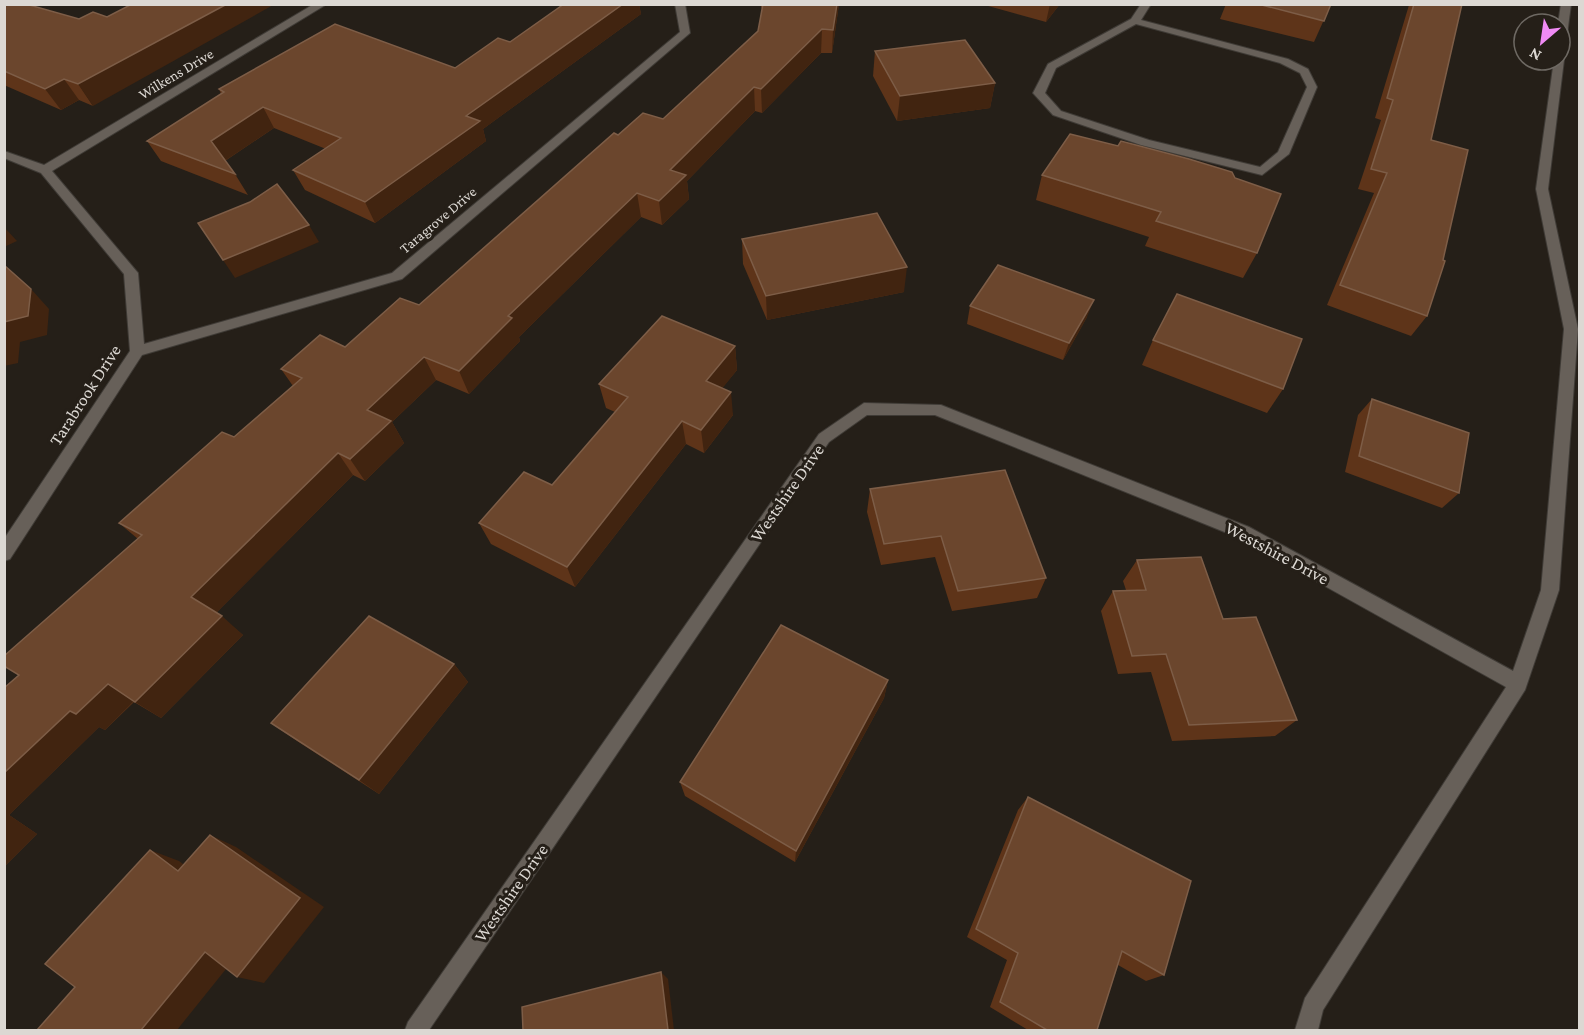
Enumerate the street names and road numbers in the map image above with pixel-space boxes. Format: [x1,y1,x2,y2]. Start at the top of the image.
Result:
street label: Wilkens Drive [136,45,217,103]
street label: Taragrove Drive [396,183,481,257]
street label: Tarabrook Drive [45,341,125,449]
street label: Westshire Drive [746,440,828,546]
street label: Westshire Drive [1222,517,1332,589]
street label: Westshire Drive [470,840,552,946]

